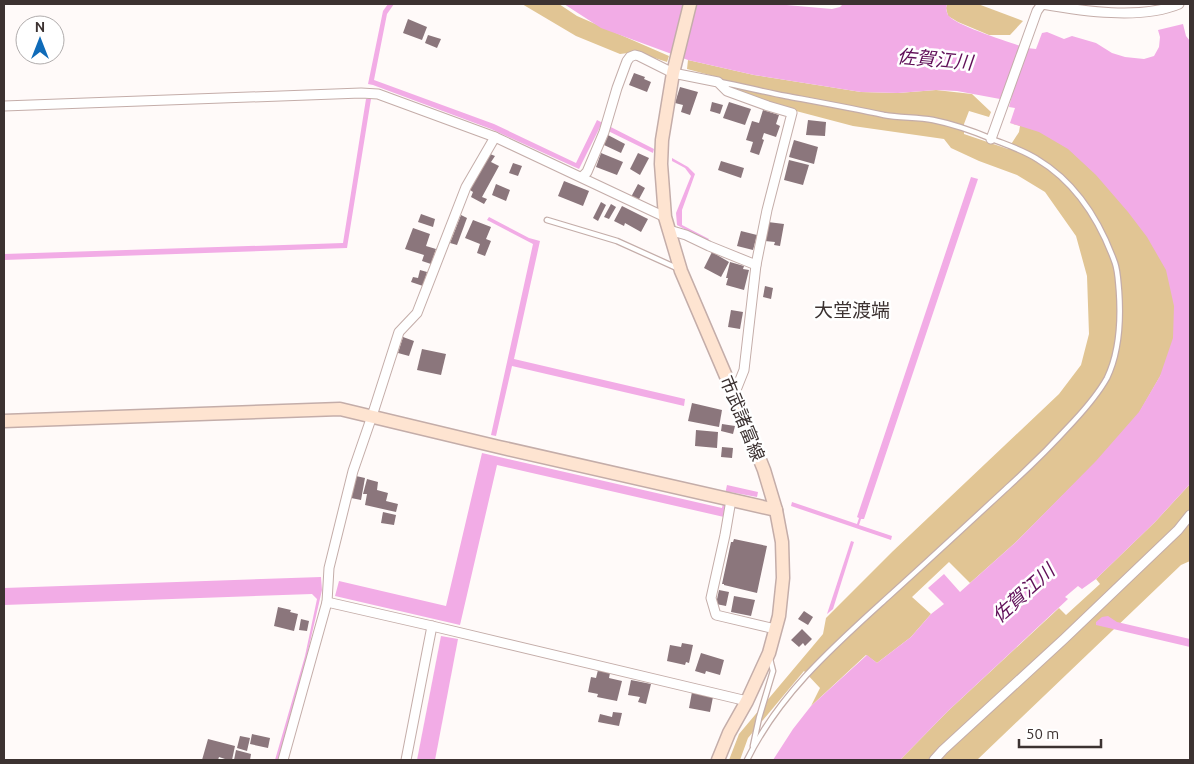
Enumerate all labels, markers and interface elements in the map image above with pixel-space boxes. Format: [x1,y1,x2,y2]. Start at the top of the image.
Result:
north arrow [15,15,65,65]
text: N [35,19,45,35]
water label: 佐賀江川 [896,45,976,73]
district label: 大堂渡端 [814,299,890,321]
street label: 市武諸富線 [717,373,769,463]
water label: 佐賀江川 [987,558,1060,627]
scale bar [1019,716,1102,748]
text: 50 m [1026,725,1059,742]

